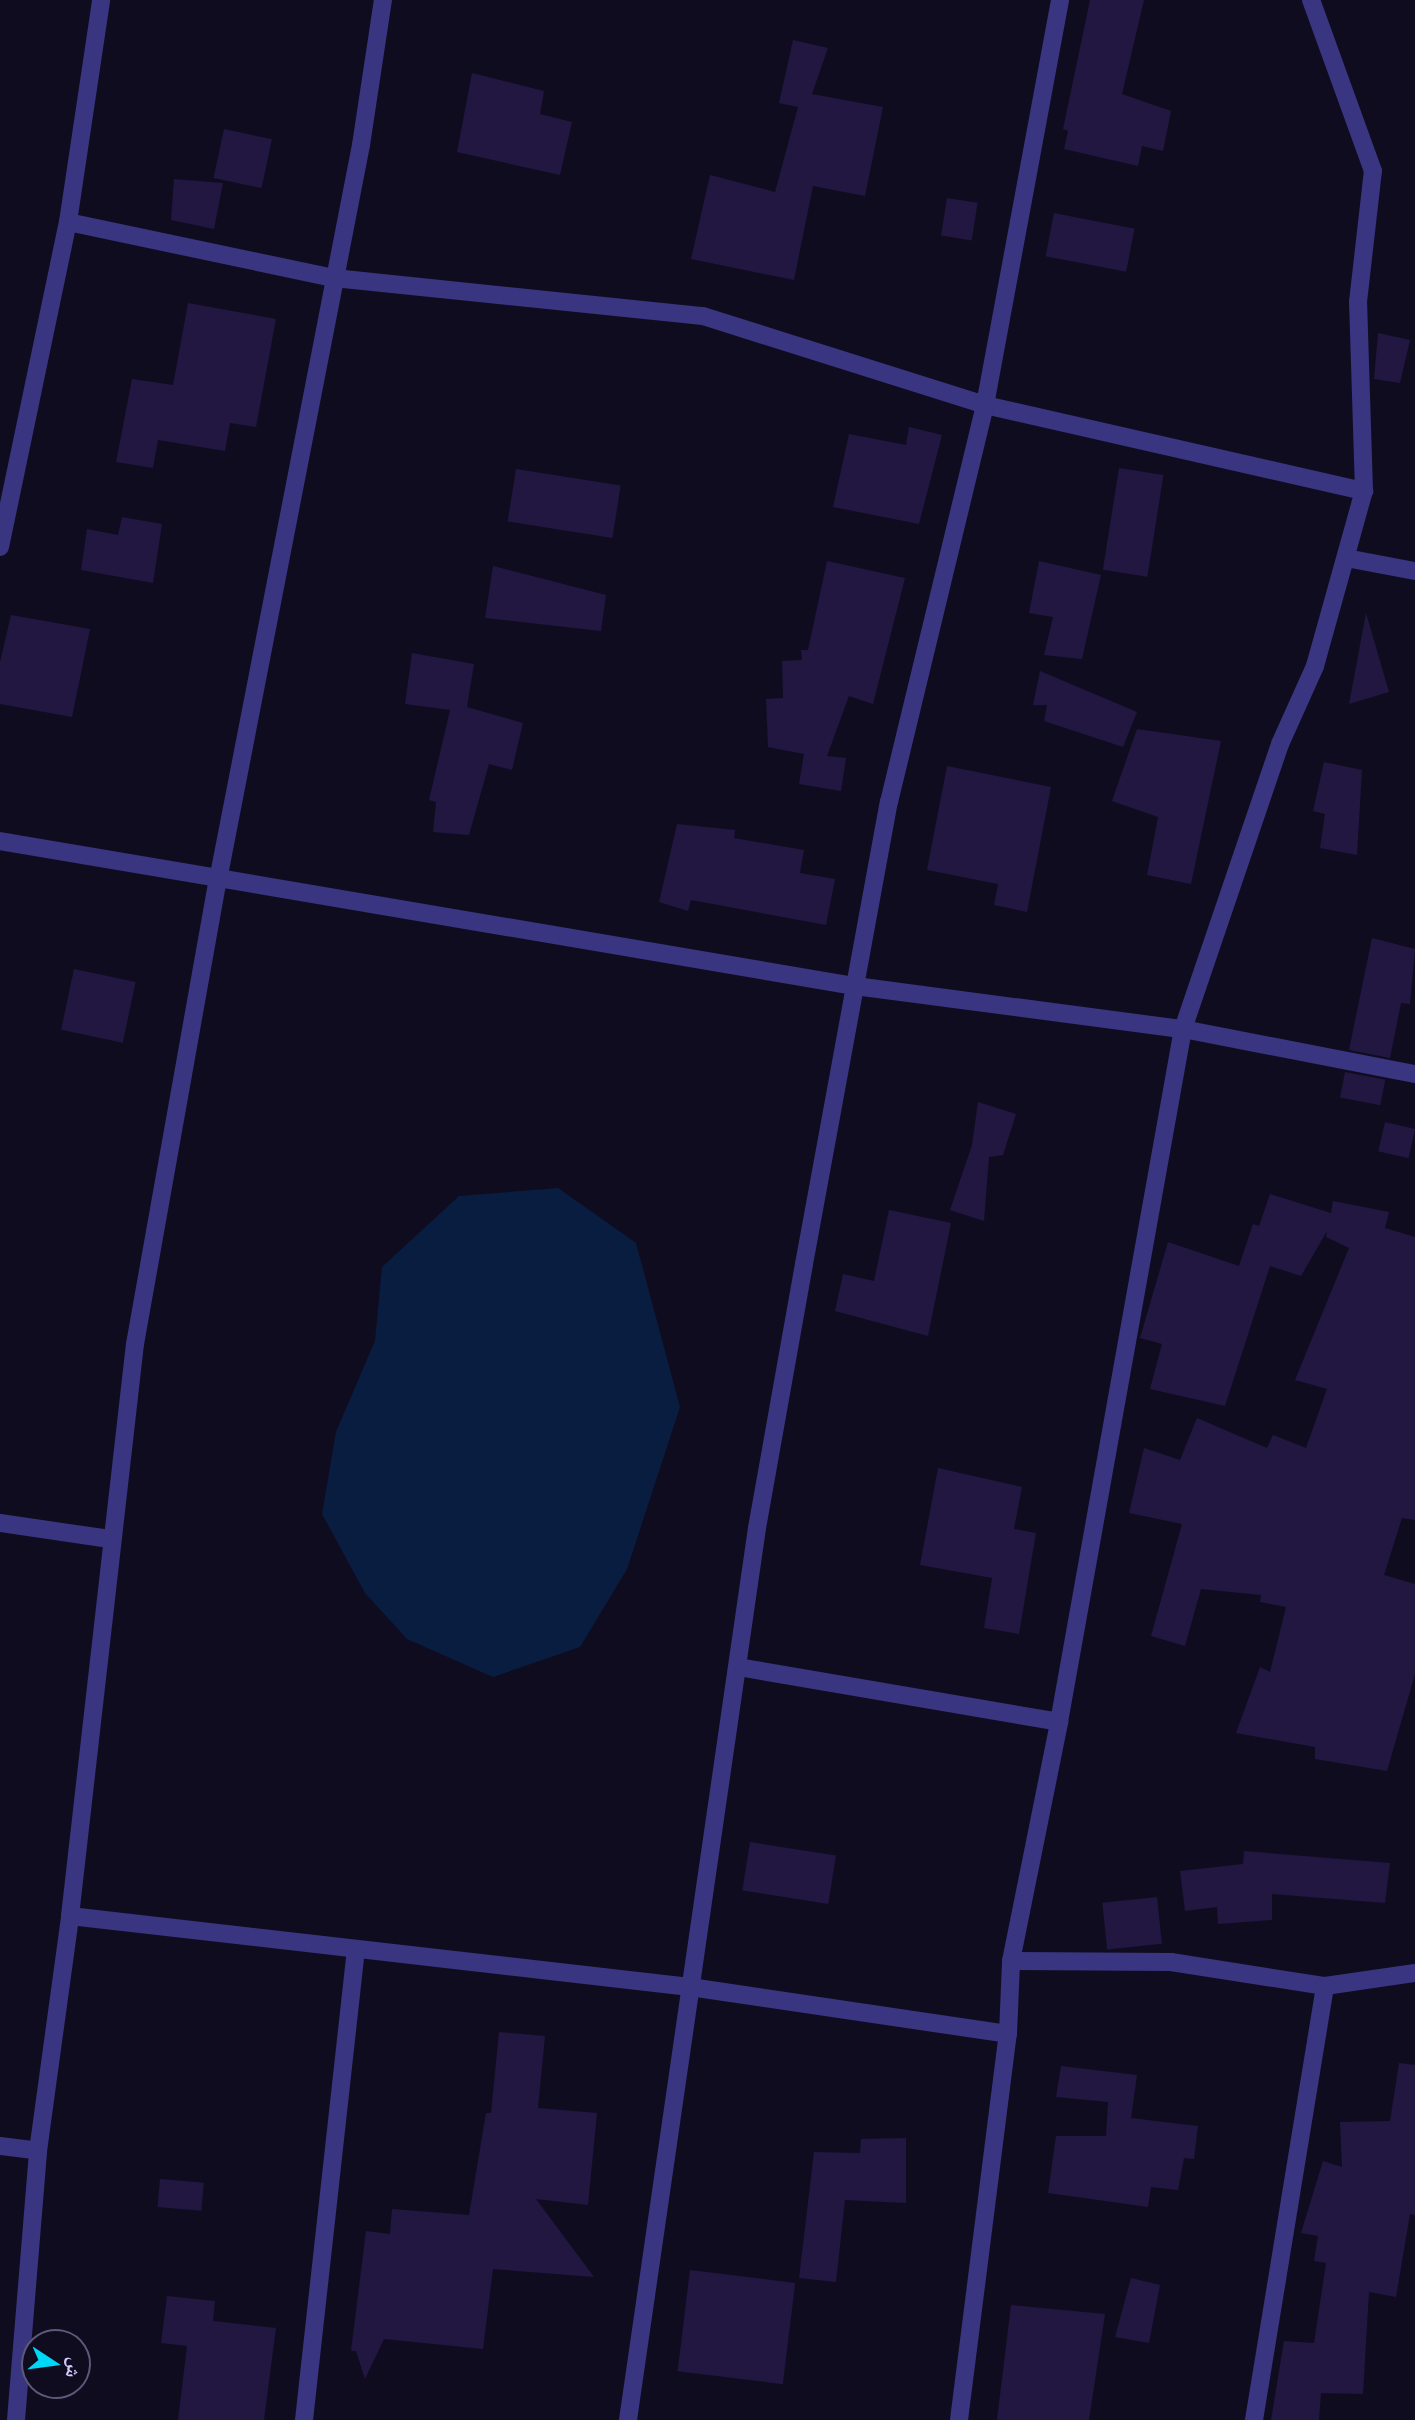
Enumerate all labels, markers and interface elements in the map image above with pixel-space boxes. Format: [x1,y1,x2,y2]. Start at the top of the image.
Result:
north arrow [21,2329,91,2399]
text: ش [62,2356,88,2381]

